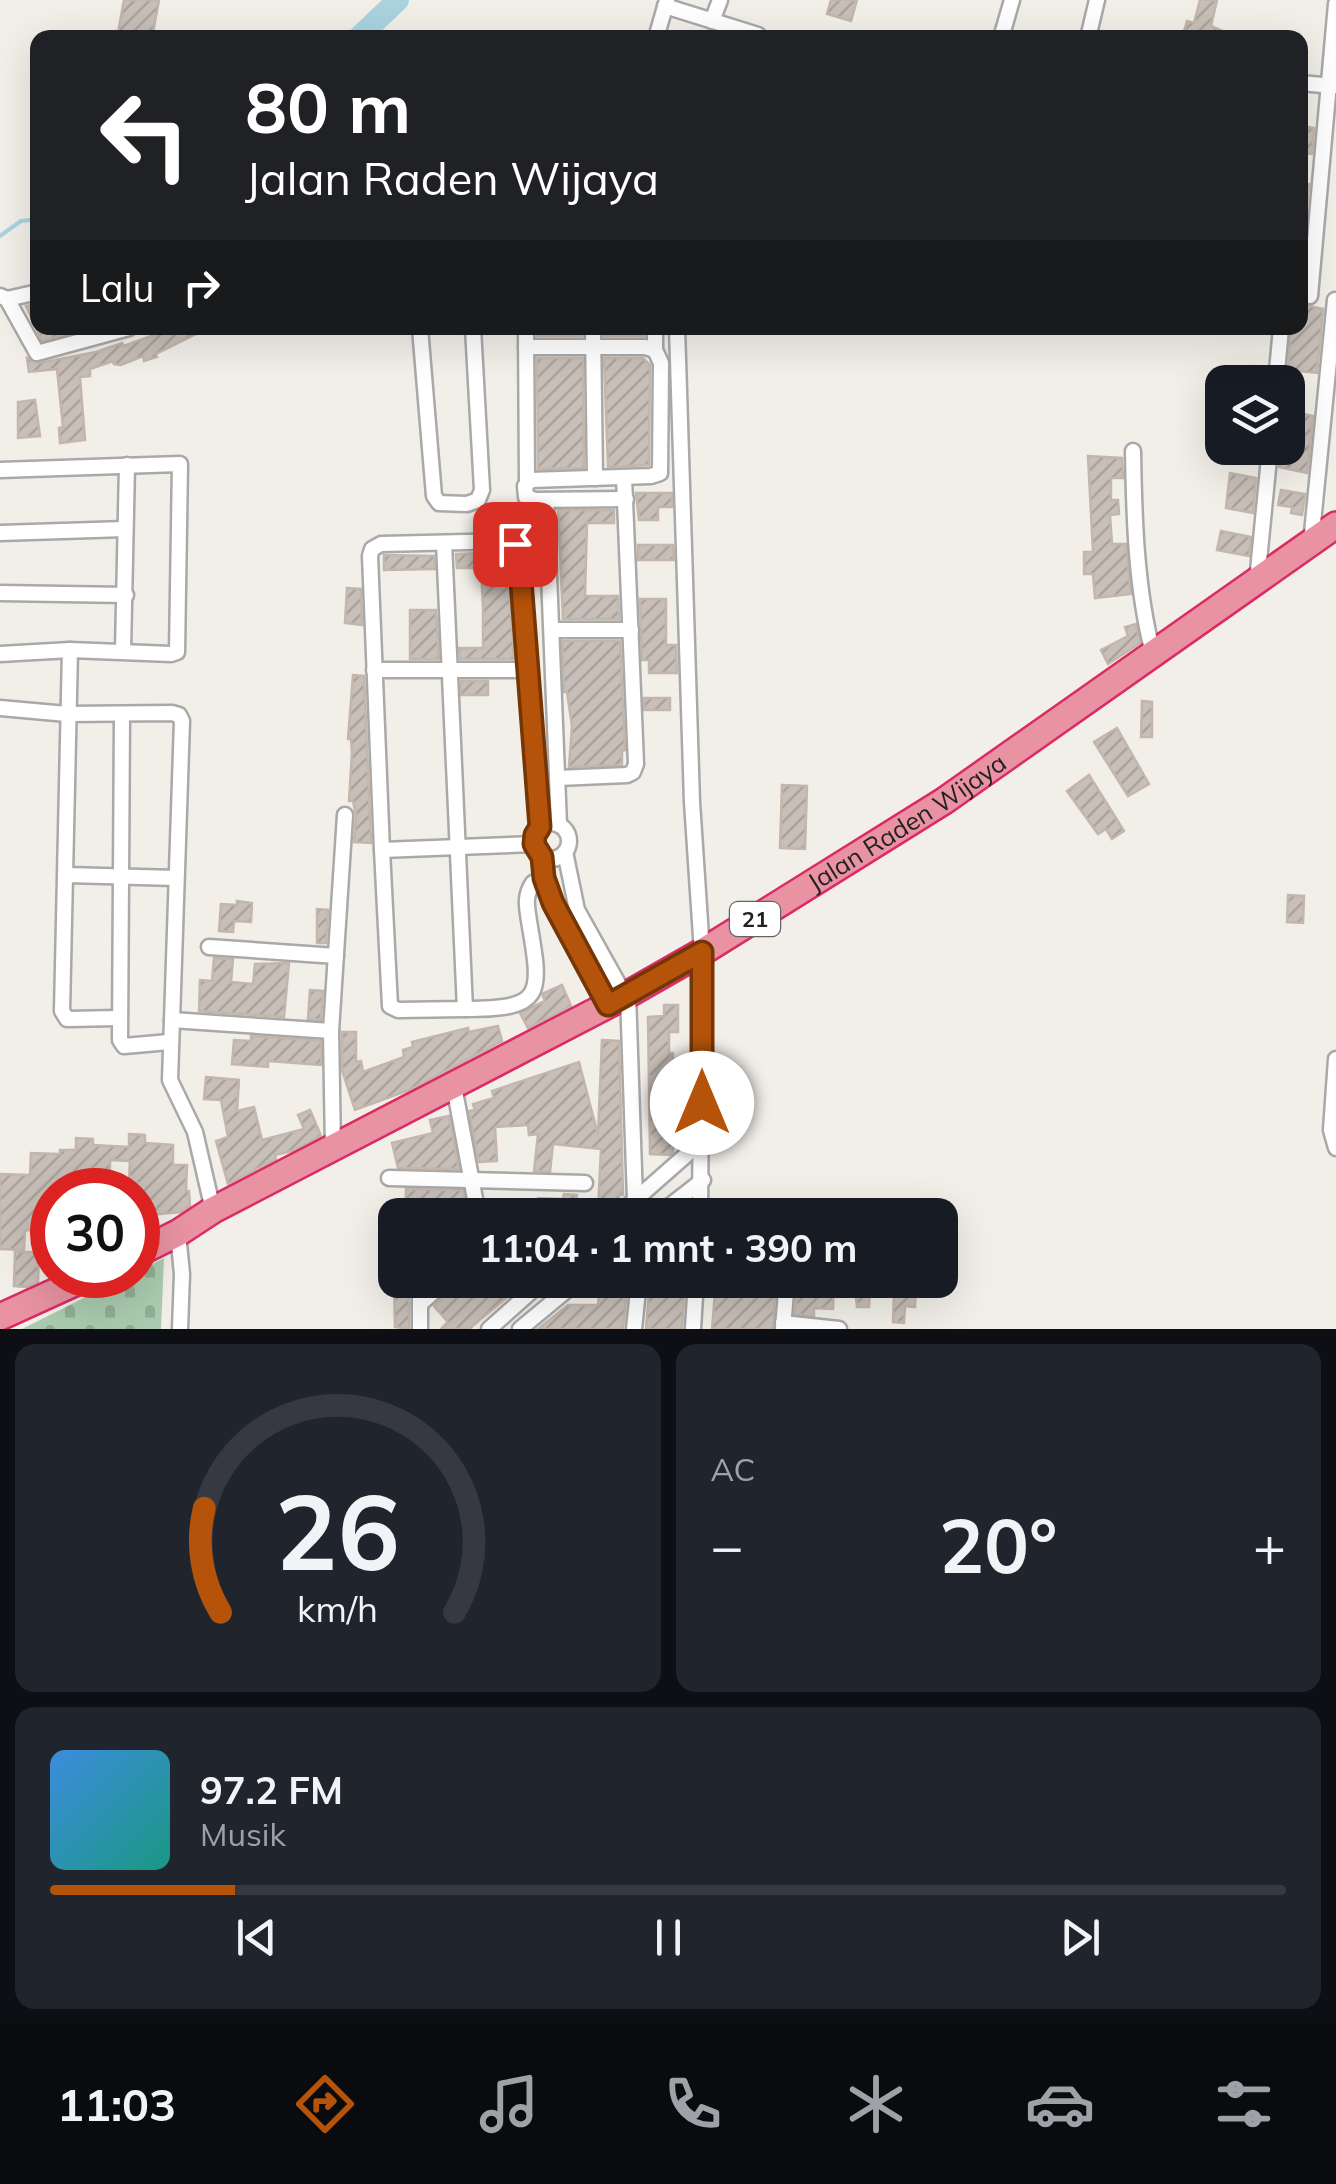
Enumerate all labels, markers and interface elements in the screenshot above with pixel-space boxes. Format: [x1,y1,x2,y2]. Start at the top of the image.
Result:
text: 80 m [245,63,411,151]
icon: left [80,70,210,200]
text: Jalan Raden Wijaya [245,150,659,206]
icon: right [174,260,229,315]
text: Lalu [80,264,154,312]
map controls [1205,365,1305,465]
button: layers [1205,365,1305,465]
pin [473,502,558,587]
icon: arrive [488,517,543,572]
street label: Jalan Raden Wijaya [802,746,1012,897]
road number: 21 [730,902,780,936]
position arrow [650,1051,754,1155]
speed limit sign: 30 [30,1168,160,1298]
text: 11:04 · 1 mnt · 390 m [478,1224,858,1272]
text: AC [711,1449,756,1489]
text: 26 [275,1465,400,1596]
text: 20° [939,1498,1057,1592]
text: − [711,1511,744,1580]
text: + [1253,1511,1286,1580]
text: km/h [297,1586,378,1631]
text: 97.2 FM [200,1766,343,1814]
text: Musik [200,1814,286,1854]
icon: previous [229,1910,284,1965]
icon: pause [641,1910,696,1965]
icon: next [1053,1910,1108,1965]
icon: directions [290,2069,360,2139]
icon: music [474,2069,544,2139]
icon: phone [658,2069,728,2139]
icon: climate [841,2069,911,2139]
icon: car [1025,2069,1095,2139]
icon: filters [1209,2069,1279,2139]
text: 11:03 [57,2076,176,2132]

